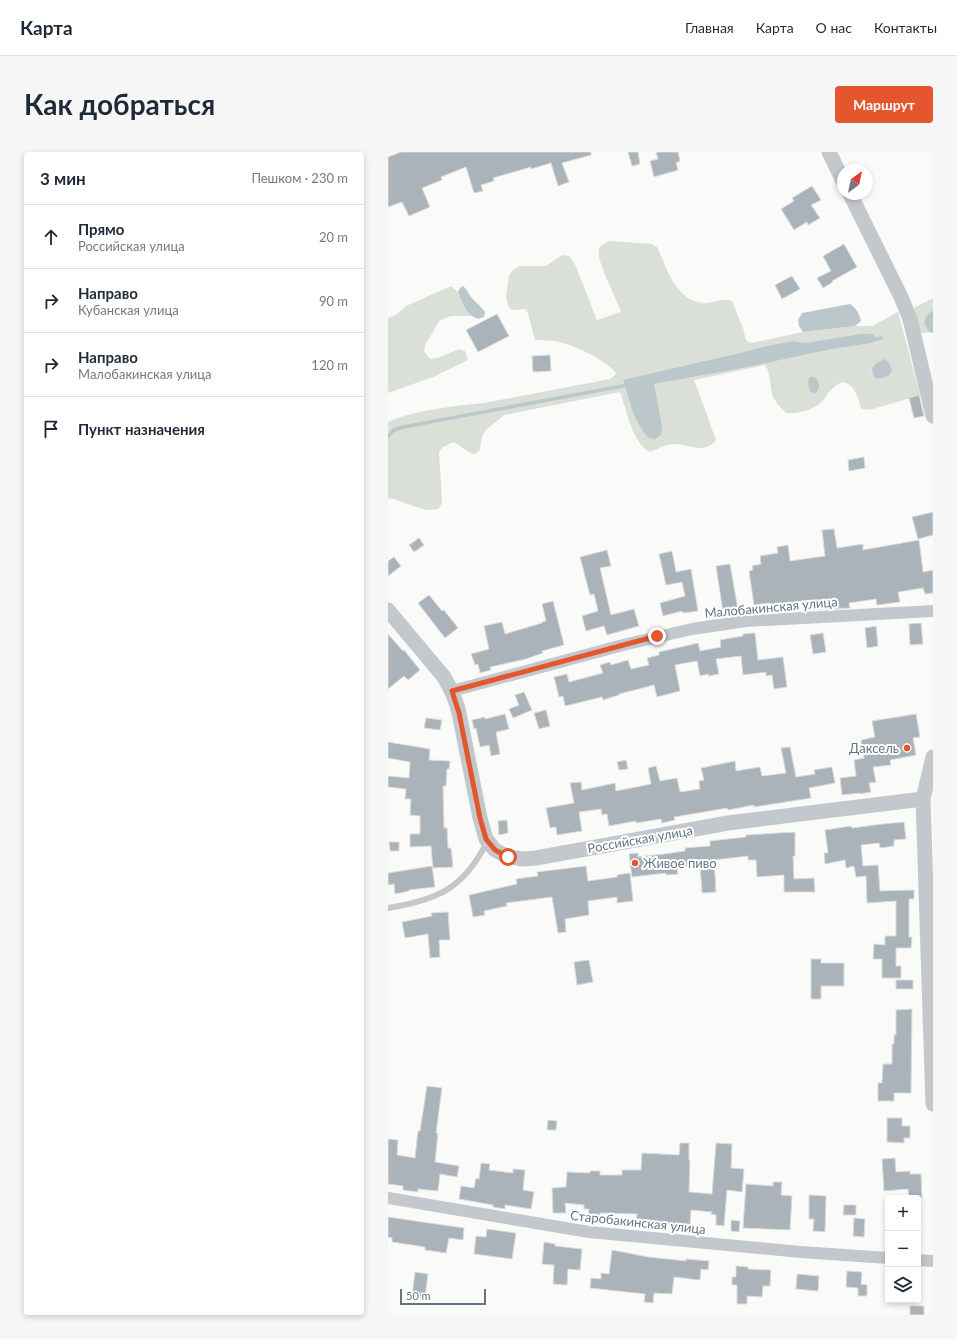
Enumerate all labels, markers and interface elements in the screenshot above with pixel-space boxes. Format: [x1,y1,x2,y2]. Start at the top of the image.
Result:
text: Карта [20,16,73,39]
text: Главная [685,19,734,36]
text: Карта [756,19,794,36]
text: О нас [816,19,852,36]
text: Контакты [874,19,937,36]
button: Маршрут [835,86,933,123]
text: Как добраться [24,87,215,121]
north arrow [837,164,873,200]
text: 3 мин [40,168,86,189]
text: Пешком · 230 m [251,170,348,186]
text: Прямо [78,220,124,238]
icon: ahead [40,226,62,248]
text: 20 m [319,229,348,245]
text: Российская улица [78,238,185,254]
text: Направо [78,284,138,302]
icon: right [40,290,62,312]
text: 90 m [319,293,348,309]
text: Кубанская улица [78,302,179,318]
text: Направо [78,348,138,366]
icon: right [40,354,62,376]
text: 120 m [311,357,348,373]
text: Малобакинская улица [78,366,212,382]
icon: arrive [40,418,62,440]
text: Пункт назначения [78,420,205,438]
street label: Малобакинская улица [704,593,838,621]
route end [648,627,666,645]
place label: Даксель [849,740,899,756]
marker: Даксель [902,743,912,753]
street label: Российская улица [586,822,694,856]
route start [499,848,517,866]
place label: Живое пиво [643,855,717,871]
marker: Живое пиво [630,858,640,868]
map controls [885,1195,921,1303]
button: + [885,1195,921,1231]
street label: Старобакинская улица [569,1207,707,1237]
button: − [885,1231,921,1267]
button: layers [885,1267,921,1303]
scale bar [400,1287,486,1306]
text: 50 m [406,1289,431,1302]

